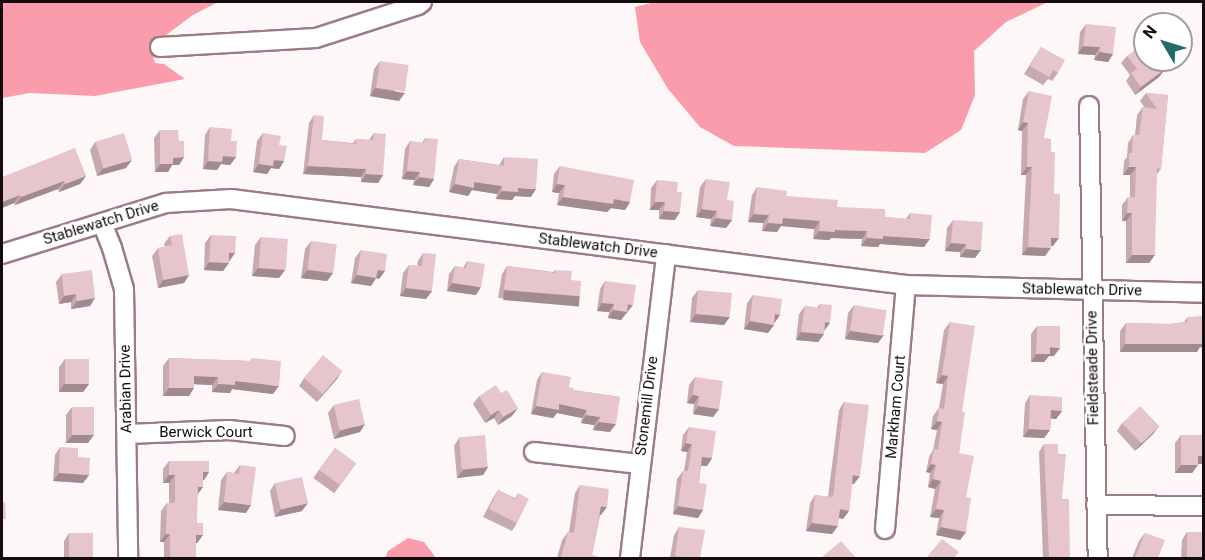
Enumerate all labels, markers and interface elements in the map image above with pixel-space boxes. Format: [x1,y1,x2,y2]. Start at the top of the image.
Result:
north arrow [1133,12,1193,72]
text: N [1139,22,1161,42]
street label: Stablewatch Drive [41,197,161,249]
street label: Stablewatch Drive [537,230,659,262]
street label: Stablewatch Drive [1022,280,1142,300]
street label: Fieldsteade Drive [1083,311,1103,425]
street label: Arabian Drive [116,345,136,433]
street label: Markham Court [882,354,910,460]
street label: Stonemill Drive [632,355,662,457]
street label: Berwick Court [159,424,253,442]

